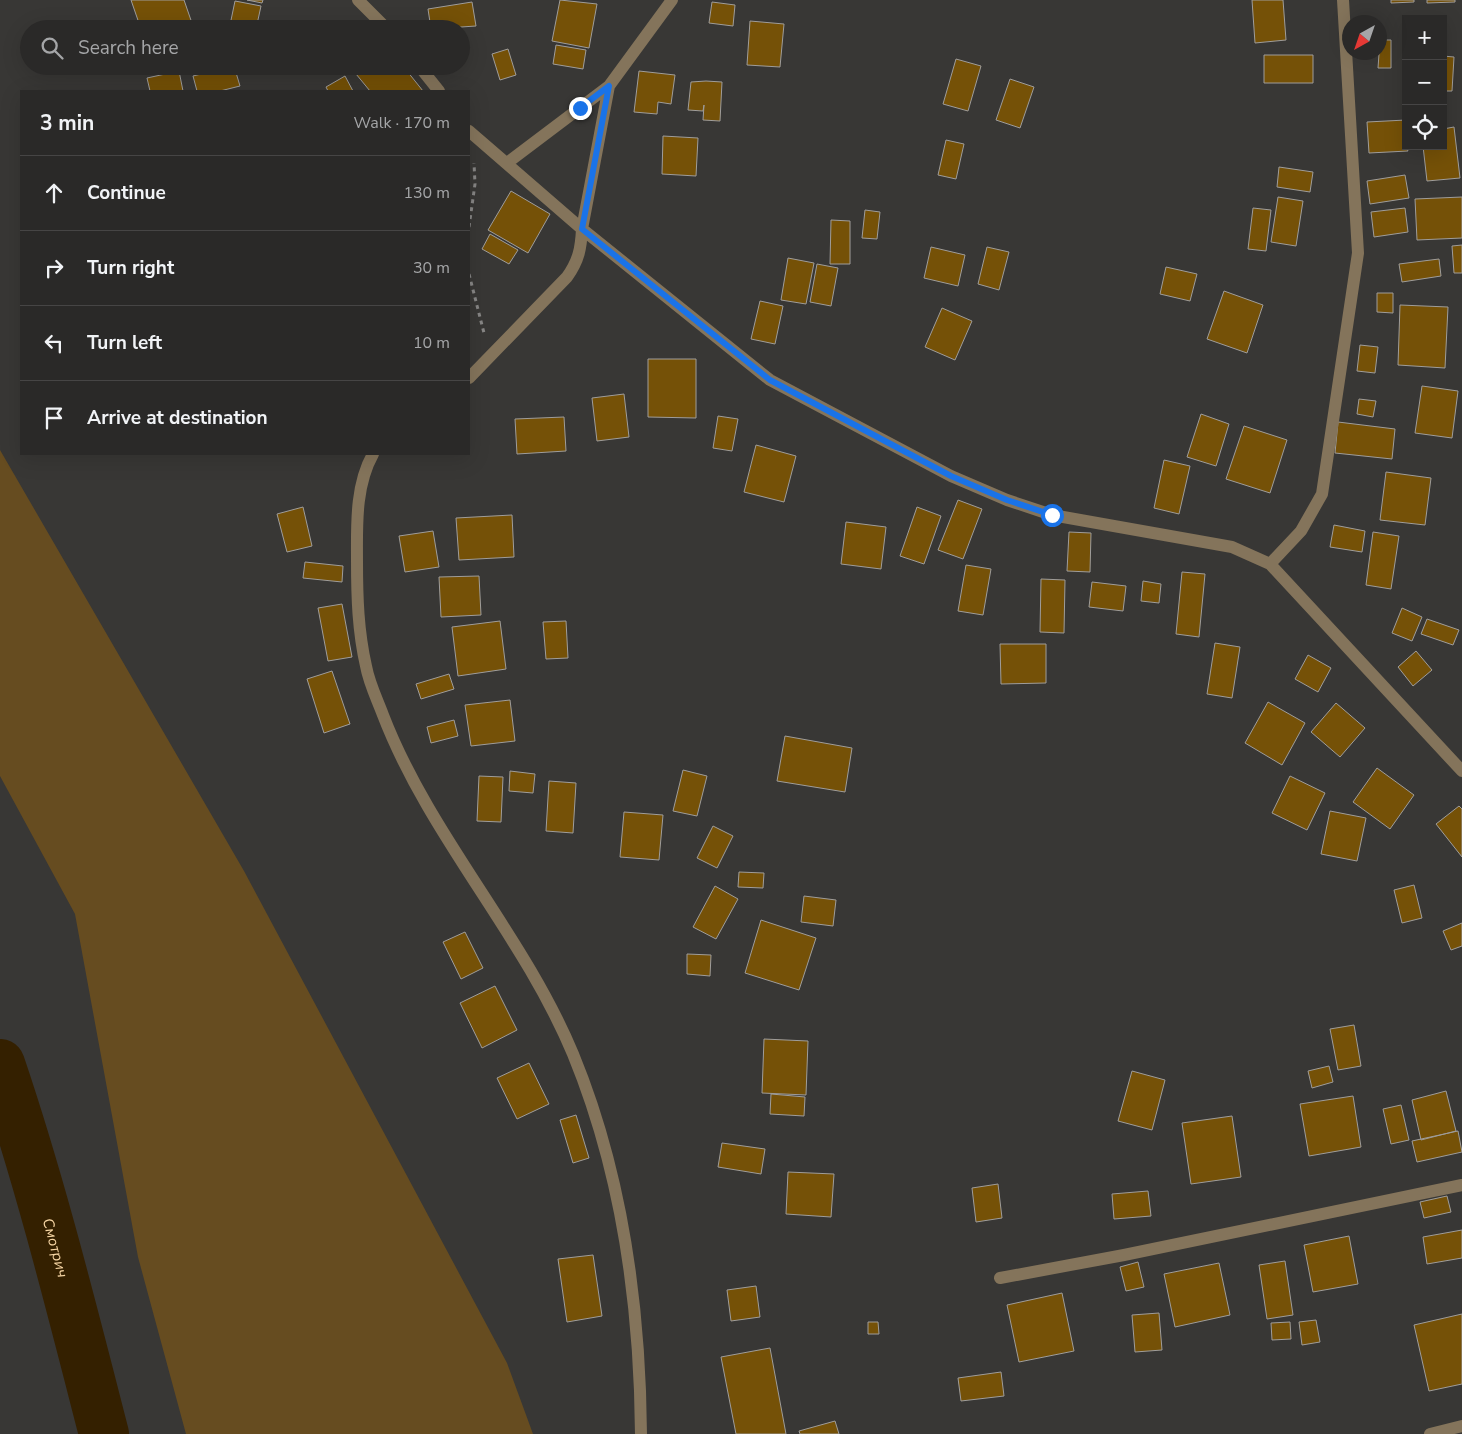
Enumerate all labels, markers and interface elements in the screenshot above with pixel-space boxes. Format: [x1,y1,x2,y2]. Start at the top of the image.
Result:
north arrow [1342,15,1387,60]
map controls [1402,15,1447,150]
button: + [1402,15,1447,60]
search box [20,20,470,75]
icon: search [38,34,66,62]
text: Search here [78,35,179,61]
button: − [1402,60,1447,105]
route end [569,97,592,120]
button: locate [1402,105,1447,150]
text: 3 min [40,109,94,137]
text: Walk · 170 m [354,112,450,134]
icon: ahead [40,179,68,207]
text: Continue [87,180,166,206]
text: 130 m [403,182,450,204]
icon: right [40,254,68,282]
text: Turn right [87,255,174,281]
text: 30 m [413,257,450,279]
icon: left [40,329,68,357]
text: Turn left [87,330,162,356]
text: 10 m [413,332,450,354]
icon: arrive [40,404,68,432]
text: Arrive at destination [87,405,268,431]
route start [1041,504,1064,527]
water label: Смотрич [38,1216,73,1280]

